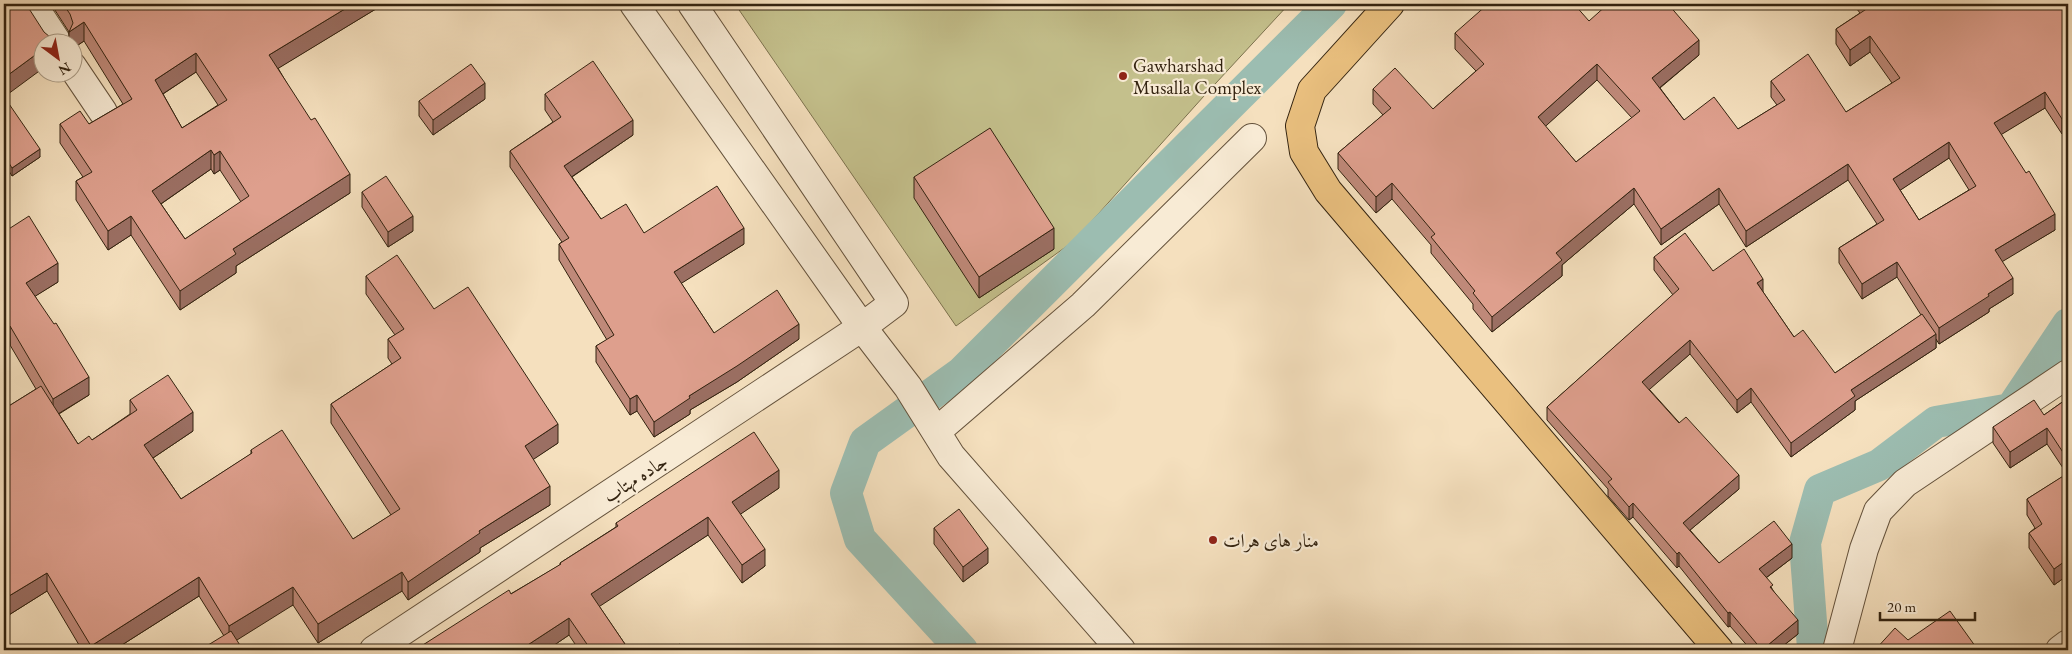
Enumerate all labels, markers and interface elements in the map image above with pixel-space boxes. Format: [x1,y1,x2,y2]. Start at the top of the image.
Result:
north arrow [32,32,82,82]
place label: Gawharshad Musalla Complex [1133,53,1262,100]
text: N [55,58,74,80]
marker: Gawharshad Musalla Complex [1117,70,1129,82]
street label: جاده مهتاب [598,448,672,508]
place label: منار های هرات [1223,528,1319,553]
marker: منار های هرات [1207,534,1219,546]
scale bar [1880,589,1974,621]
text: 20 m [1887,597,1916,616]

